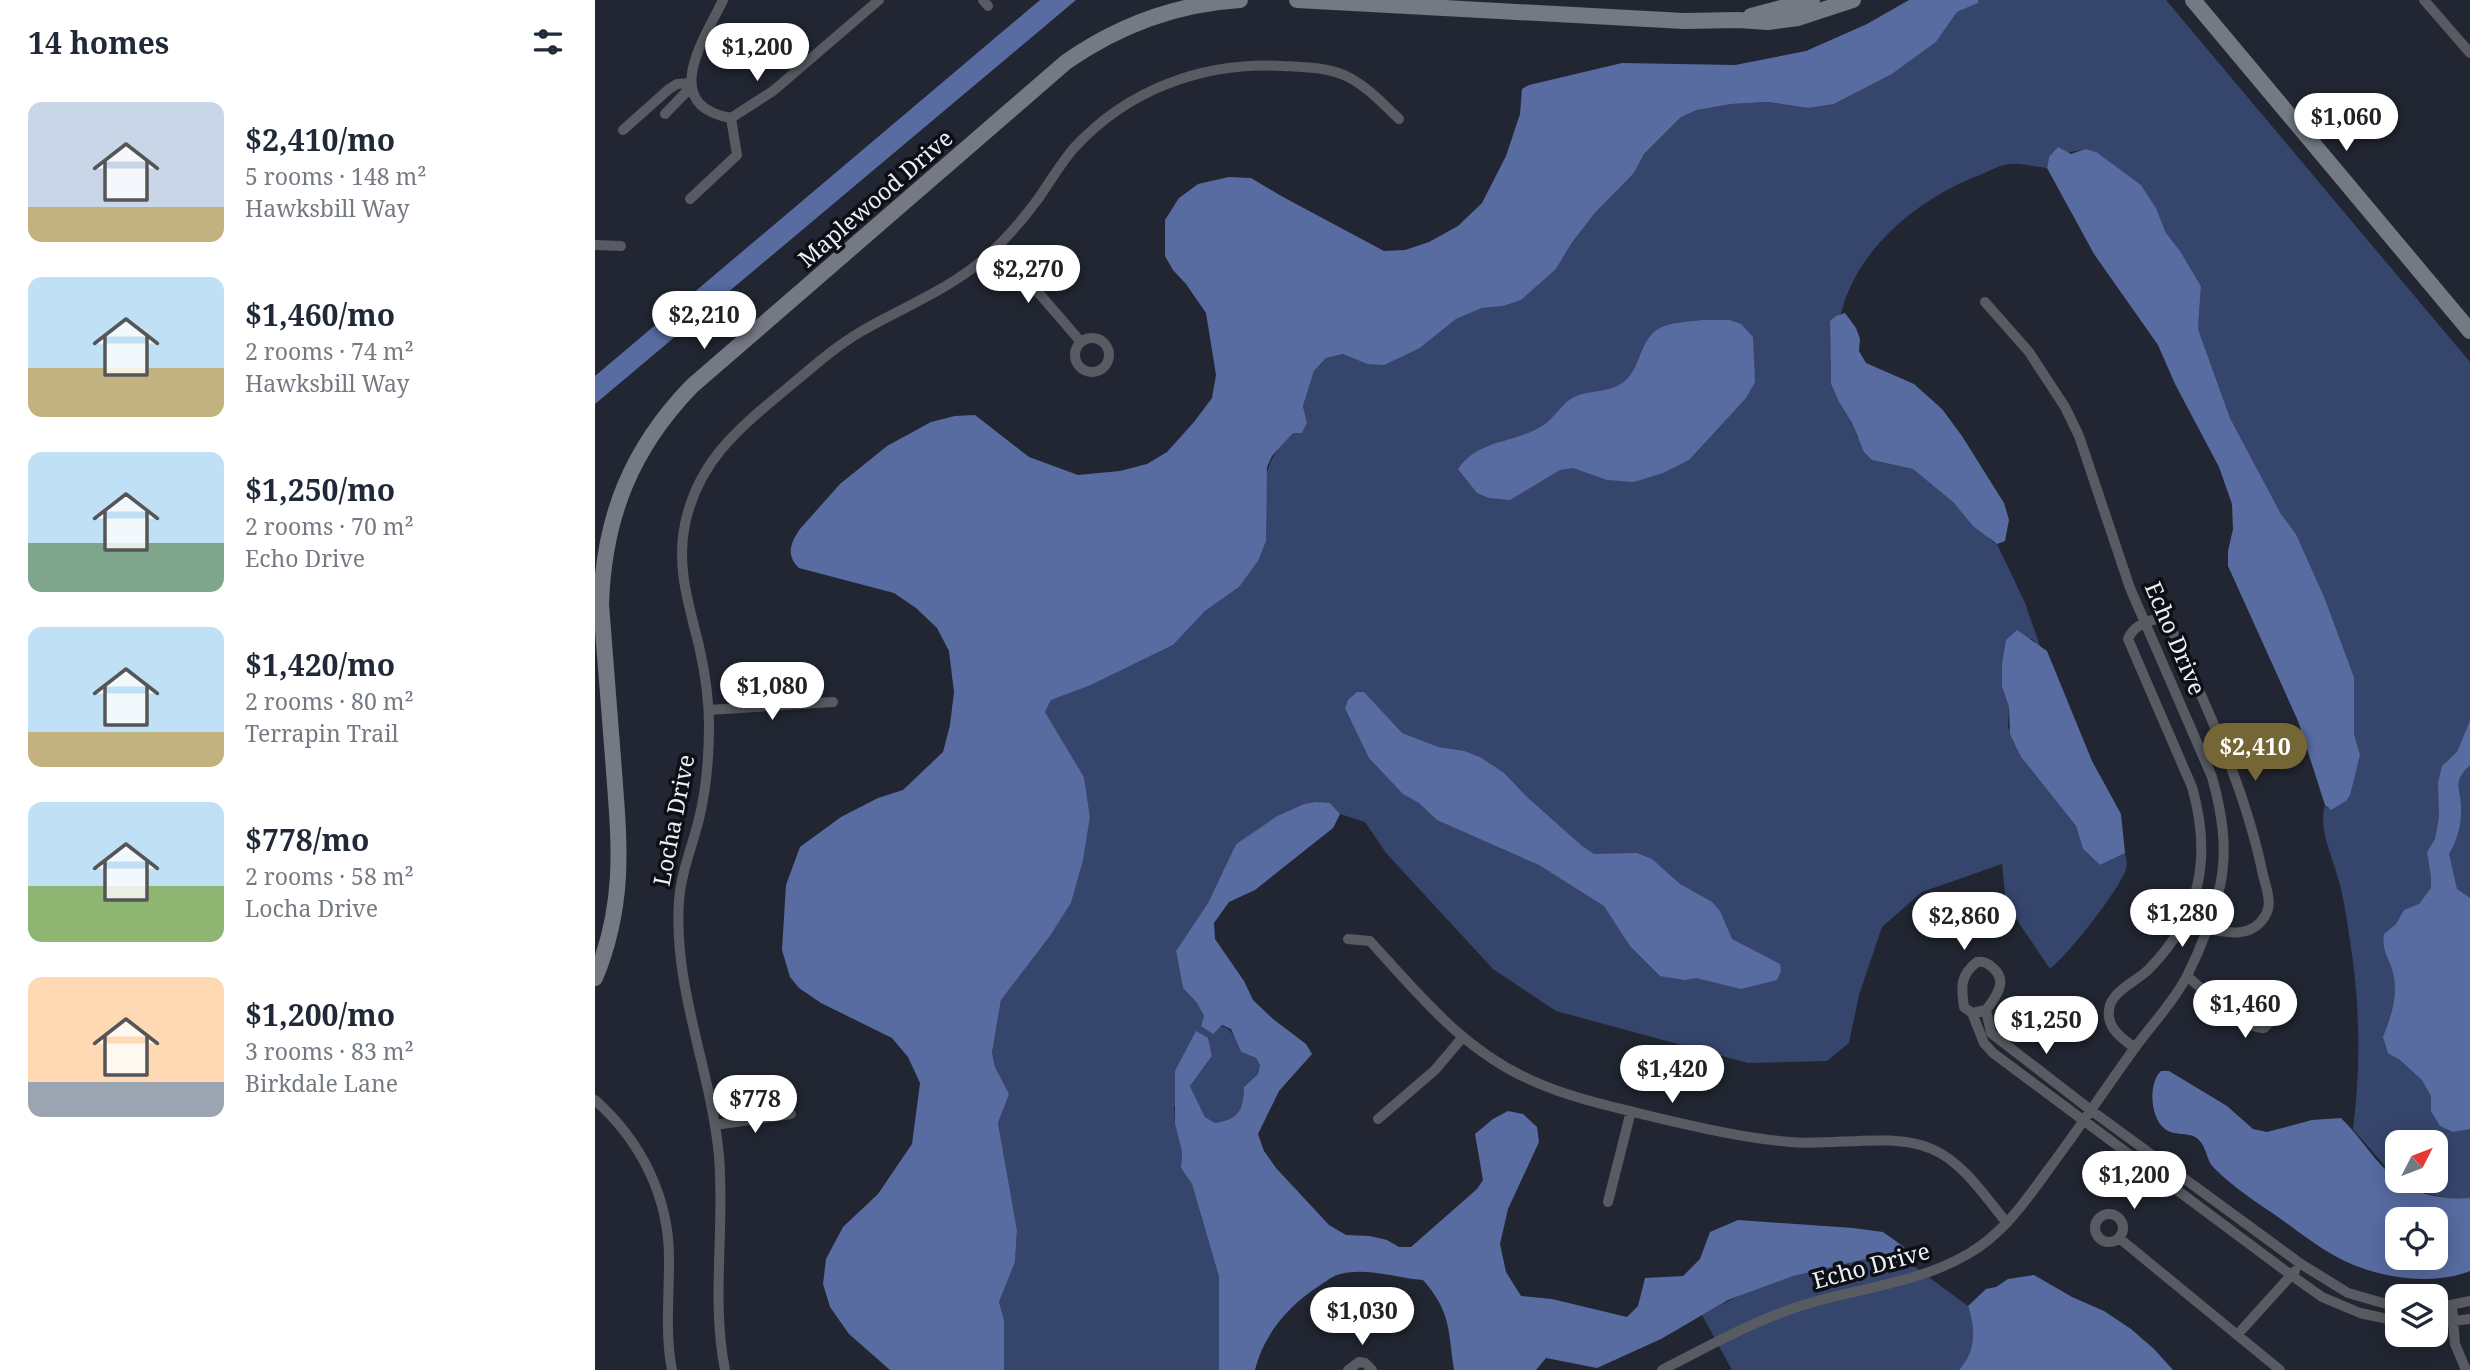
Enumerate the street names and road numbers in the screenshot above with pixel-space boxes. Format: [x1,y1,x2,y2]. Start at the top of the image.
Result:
street label: Maplewood Drive [791,122,959,274]
street label: Echo Drive [2138,576,2214,700]
street label: Locha Drive [645,752,701,888]
street label: Echo Drive [1809,1234,1933,1296]

